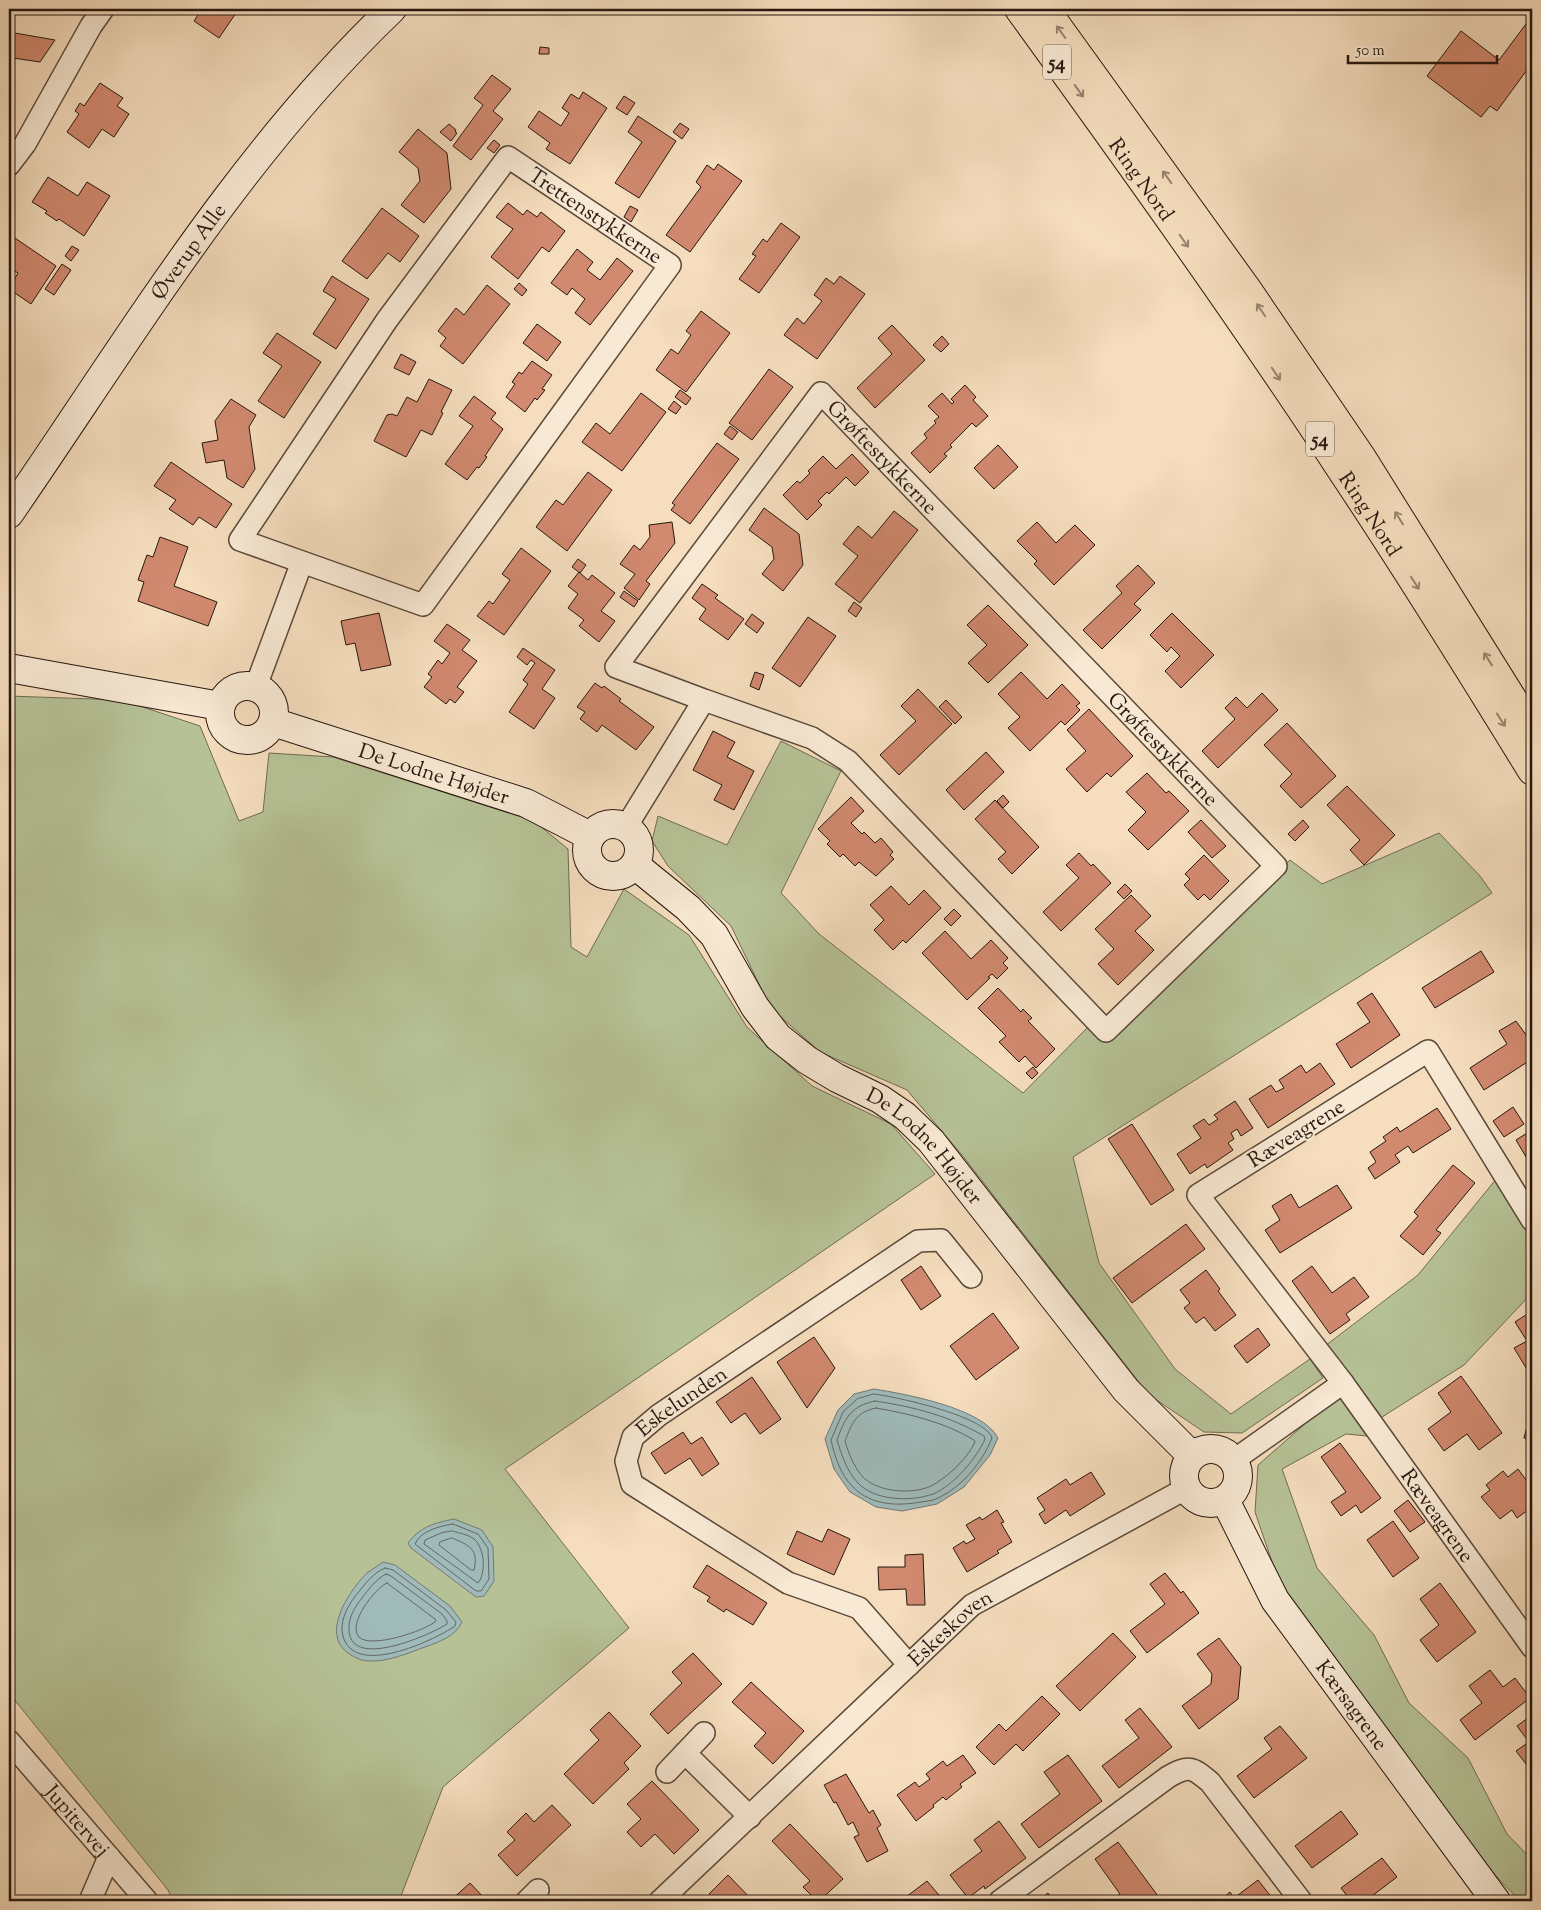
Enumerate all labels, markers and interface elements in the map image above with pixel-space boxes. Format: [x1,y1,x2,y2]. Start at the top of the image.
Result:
one-way arrow [1056,26,1067,39]
scale bar [1348,32,1497,64]
text: 50 m [1355,41,1385,62]
road number: 54 [1043,44,1071,80]
one-way arrow [1073,84,1084,97]
street label: Ring Nord [1100,133,1180,228]
street label: Trettenstykkerne [522,162,667,273]
one-way arrow [1162,171,1172,185]
street label: Øverup Alle [145,198,235,307]
one-way arrow [1179,234,1189,248]
one-way arrow [1256,303,1266,317]
one-way arrow [1271,367,1281,381]
street label: Grøftestykkerne [819,394,943,522]
road number: 54 [1306,422,1334,456]
street label: Ring Nord [1330,467,1407,563]
one-way arrow [1394,512,1404,526]
one-way arrow [1410,575,1420,589]
one-way arrow [1482,652,1493,666]
street label: Grøftestykkerne [1099,686,1224,814]
one-way arrow [1496,713,1506,727]
street label: De Lodne Højder [354,737,513,814]
street label: De Lodne Højder [860,1081,989,1212]
street label: Ræveagrene [1243,1093,1351,1176]
street label: Eskelunden [630,1360,734,1445]
street label: Ræveagrene [1392,1463,1480,1570]
street label: Eskeskoven [903,1583,999,1675]
street label: Kærsagrene [1307,1655,1394,1758]
street label: Jupitervej [36,1779,116,1864]

